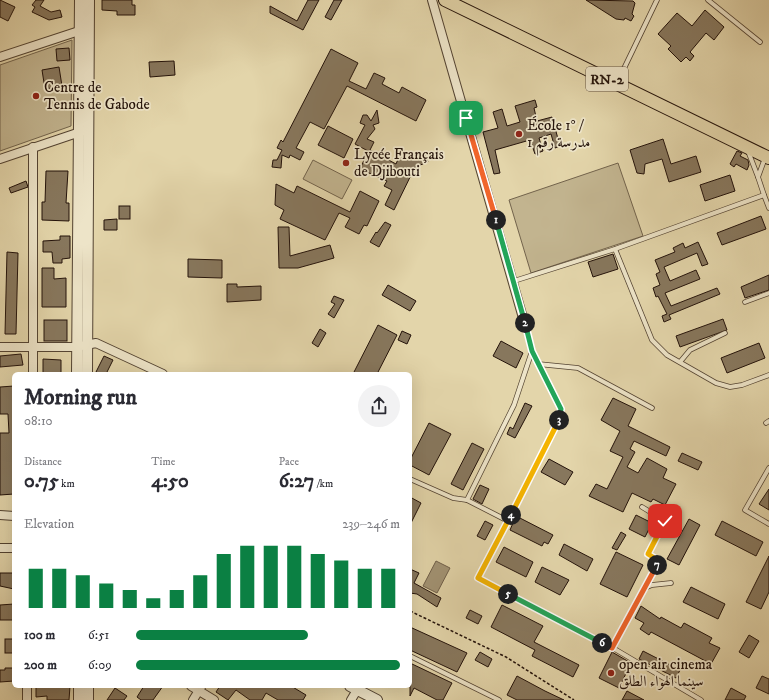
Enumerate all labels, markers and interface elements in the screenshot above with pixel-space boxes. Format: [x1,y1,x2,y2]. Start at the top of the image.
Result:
road number: RN-2 [586,67,628,91]
place label: Centre de Tennis de Gabode [44,78,150,114]
marker: Centre de Tennis de Gabode [31,91,41,101]
pin [449,101,483,135]
icon: arrive [455,107,477,129]
place label: École 1° / مدرسة رقم 1 [527,116,590,156]
marker: École 1° / مدرسة رقم 1 [514,129,524,139]
place label: Lycée Français de Djibouti [354,145,444,181]
marker: Lycée Français de Djibouti [341,158,351,168]
pin: 1 [486,210,506,230]
text: 1 [494,213,498,227]
pin: 2 [515,313,535,333]
text: 2 [522,316,528,330]
text: Morning run [24,384,137,411]
button: share [358,385,400,427]
pin: 3 [549,410,569,430]
text: 08:10 [24,413,53,429]
text: 3 [557,413,561,427]
text: Distance [24,455,62,469]
text: Time [151,455,175,469]
text: Pace [279,455,299,469]
text: 0.75 [24,469,59,494]
text: 4:50 [151,469,189,494]
text: 6:27 [279,469,314,494]
text: km [59,477,75,491]
text: /km [314,477,333,491]
pin [648,504,682,538]
pin: 4 [501,505,521,525]
text: 4 [508,508,514,522]
icon: check [654,510,676,532]
text: Elevation [24,516,74,532]
text: 239–246 m [342,516,400,532]
pin: 7 [647,555,667,575]
text: 7 [654,558,660,572]
pin: 5 [498,584,518,604]
text: 5 [505,587,511,601]
text: 100 m [24,627,55,643]
text: 6:51 [88,627,109,643]
pin: 6 [592,633,612,653]
text: 6 [599,636,605,650]
place label: open air cinema سينما الهواء الطلق [619,655,713,691]
text: 200 m [24,657,57,673]
text: 6:09 [88,657,112,673]
marker: open air cinema سينما الهواء الطلق [606,668,616,678]

